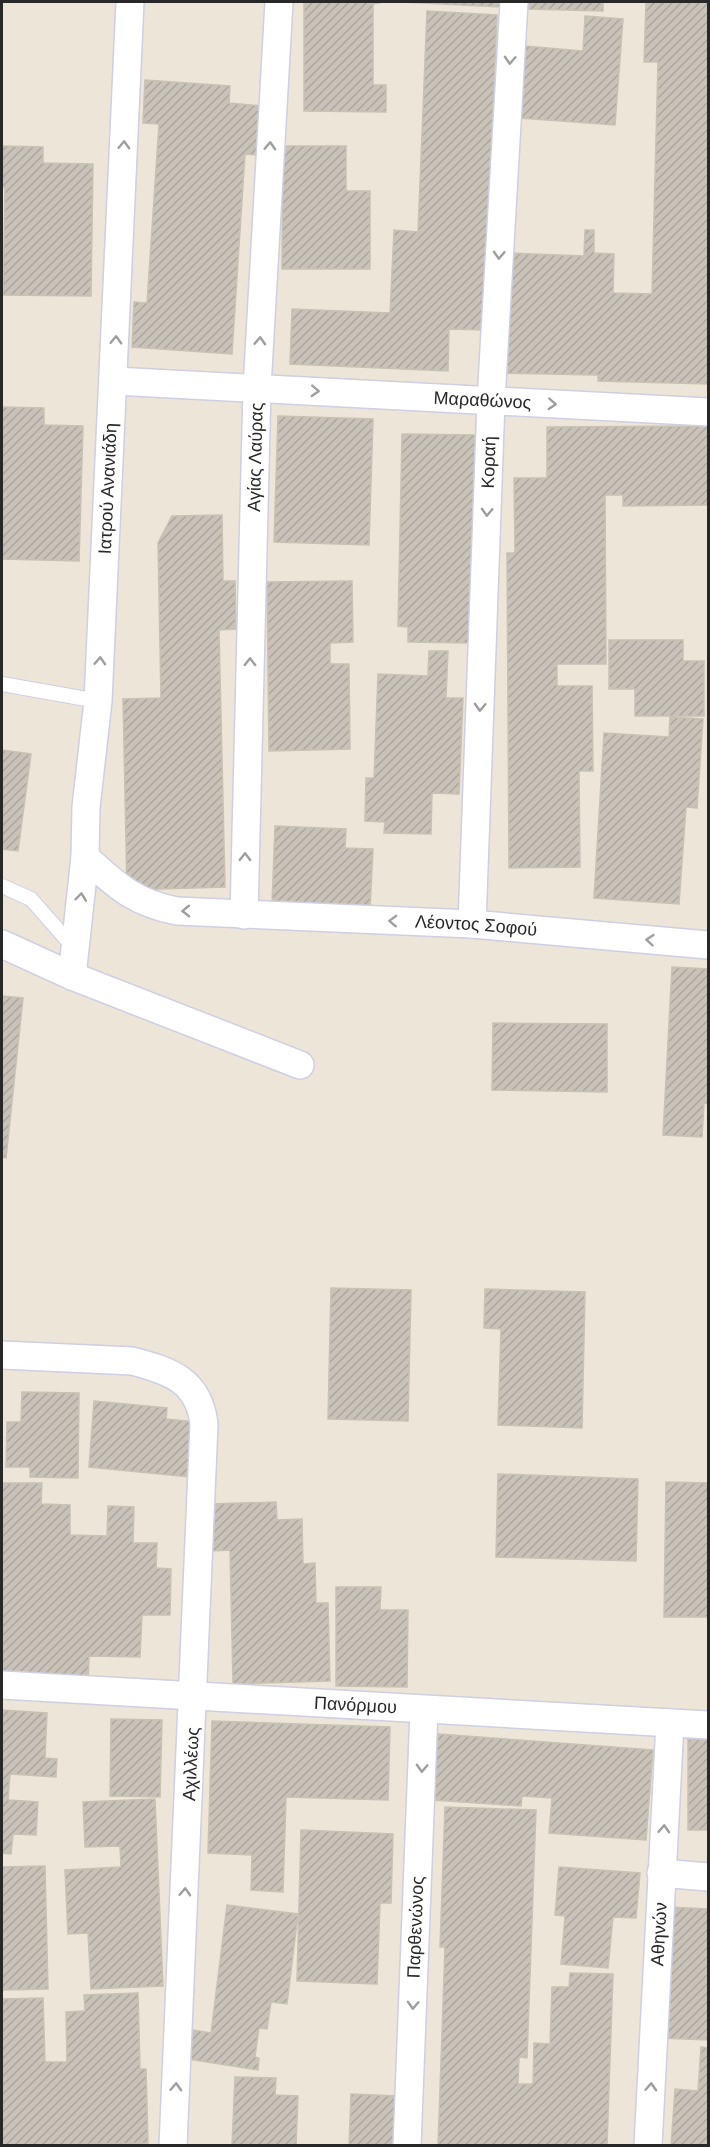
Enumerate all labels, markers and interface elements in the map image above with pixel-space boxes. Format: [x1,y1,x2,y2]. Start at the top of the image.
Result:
one-way arrow [504,55,517,64]
one-way arrow [117,141,130,150]
one-way arrow [264,142,277,151]
one-way arrow [493,250,506,259]
one-way arrow [109,336,122,345]
one-way arrow [253,336,266,345]
one-way arrow [311,385,320,398]
street label: Μαραθώνος [433,388,532,413]
one-way arrow [547,397,557,410]
street label: Αγίας Λαύρας [244,402,267,512]
street label: Ιατρού Ανανιάδη [95,423,121,555]
street label: Κοραή [478,436,500,489]
one-way arrow [480,508,493,517]
one-way arrow [94,656,107,665]
one-way arrow [244,657,256,666]
one-way arrow [473,703,486,712]
one-way arrow [239,852,252,861]
one-way arrow [74,892,86,901]
one-way arrow [181,904,190,917]
street label: Λέοντος Σοφού [415,912,538,940]
one-way arrow [389,914,398,927]
one-way arrow [646,934,655,947]
street label: Πανόρμου [313,1693,397,1717]
street label: Αχιλλέως [179,1726,203,1801]
one-way arrow [416,1764,429,1773]
one-way arrow [657,1825,670,1834]
street label: Παρθενώνος [404,1875,428,1979]
one-way arrow [178,1888,191,1897]
street label: Αθηνών [647,1902,671,1967]
one-way arrow [406,2000,419,2009]
one-way arrow [170,2083,183,2092]
one-way arrow [645,2083,658,2092]

